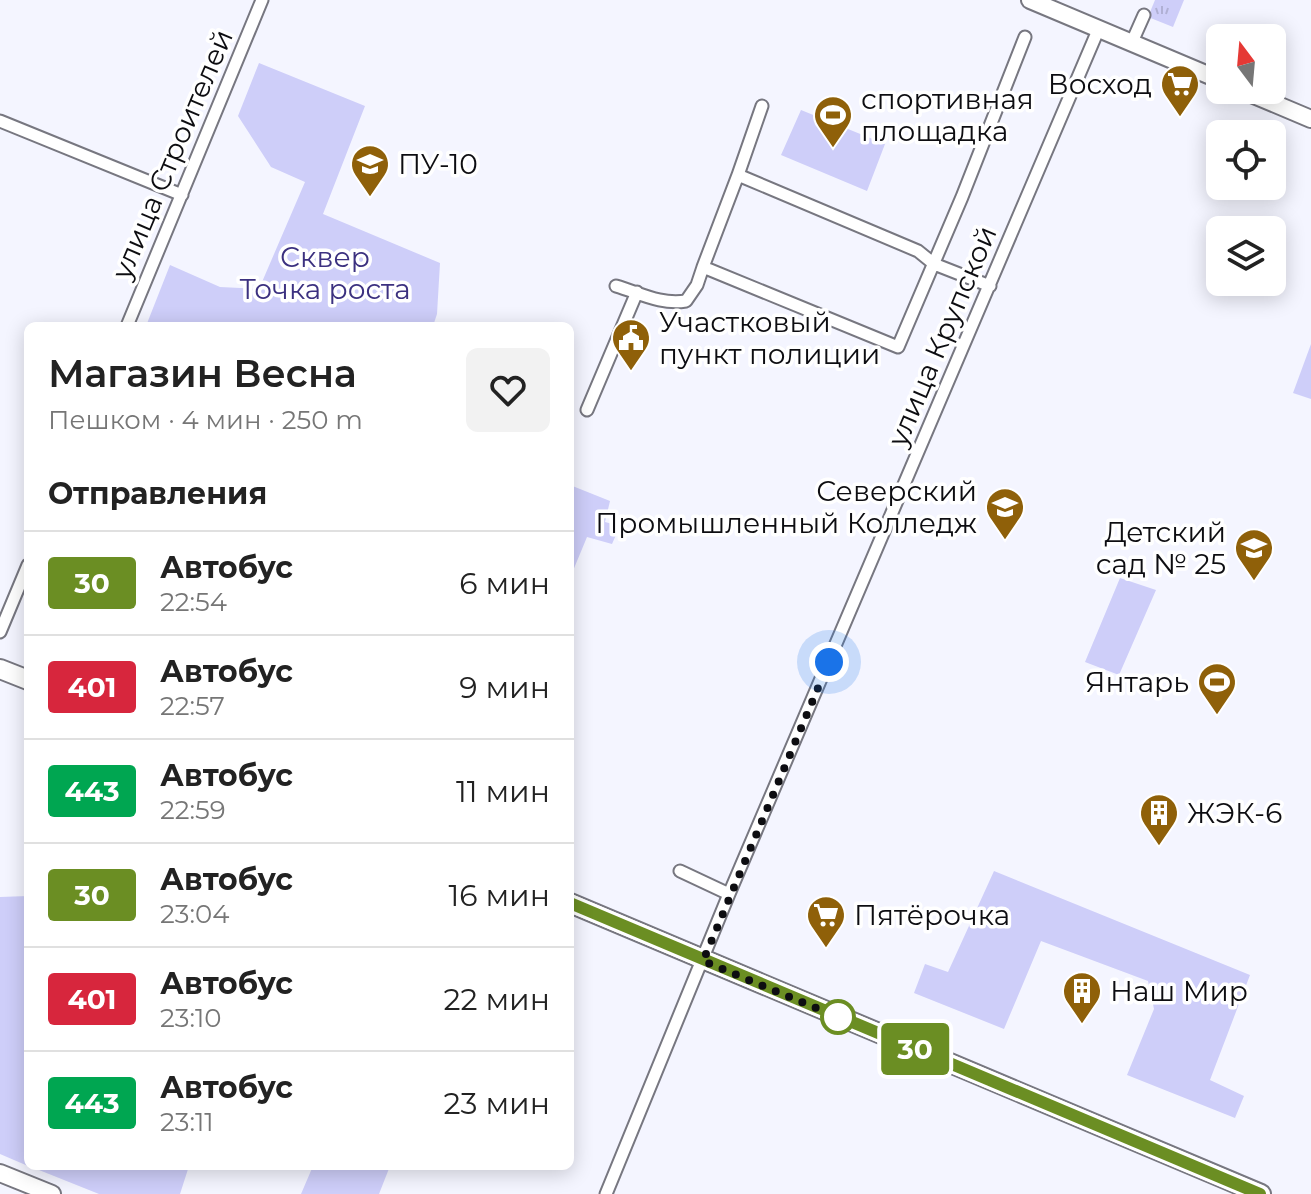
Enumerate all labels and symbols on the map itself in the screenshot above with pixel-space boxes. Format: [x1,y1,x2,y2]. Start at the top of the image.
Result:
street label: улица Строителей [104,24,240,285]
north arrow [1206,24,1286,104]
supermarket icon: Восход [1159,63,1201,118]
place label: Восход [1048,67,1152,101]
place label: спортивная площадка [861,82,1034,148]
sports icon: спортивная площадка [812,94,854,149]
school or university icon: ПУ-10 [349,143,391,198]
place label: ПУ-10 [398,147,478,181]
street label: улица Крупской [880,221,1004,452]
park label: Сквер Точка роста [239,240,411,306]
place label: Участковый пункт полиции [659,305,880,371]
public building icon: Участковый пункт полиции [610,317,652,372]
place label: Северский Промышленный Колледж [595,474,977,540]
school or university icon: Северский Промышленный Колледж [984,486,1026,541]
place label: Детский сад № 25 [1096,515,1226,581]
school or university icon: Детский сад № 25 [1233,527,1275,582]
your location [809,642,849,682]
sports icon: Янтарь [1196,661,1238,716]
place label: Янтарь [1085,665,1189,699]
building icon: ЖЭК-6 [1138,792,1180,847]
place label: ЖЭК-6 [1187,796,1282,830]
supermarket icon: Пятёрочка [805,894,847,949]
place label: Пятёрочка [854,898,1010,932]
building icon: Наш Мир [1061,970,1103,1025]
place label: Наш Мир [1110,974,1248,1008]
unlabelled marker [821,1000,855,1034]
line badge: 30 [879,1023,951,1075]

